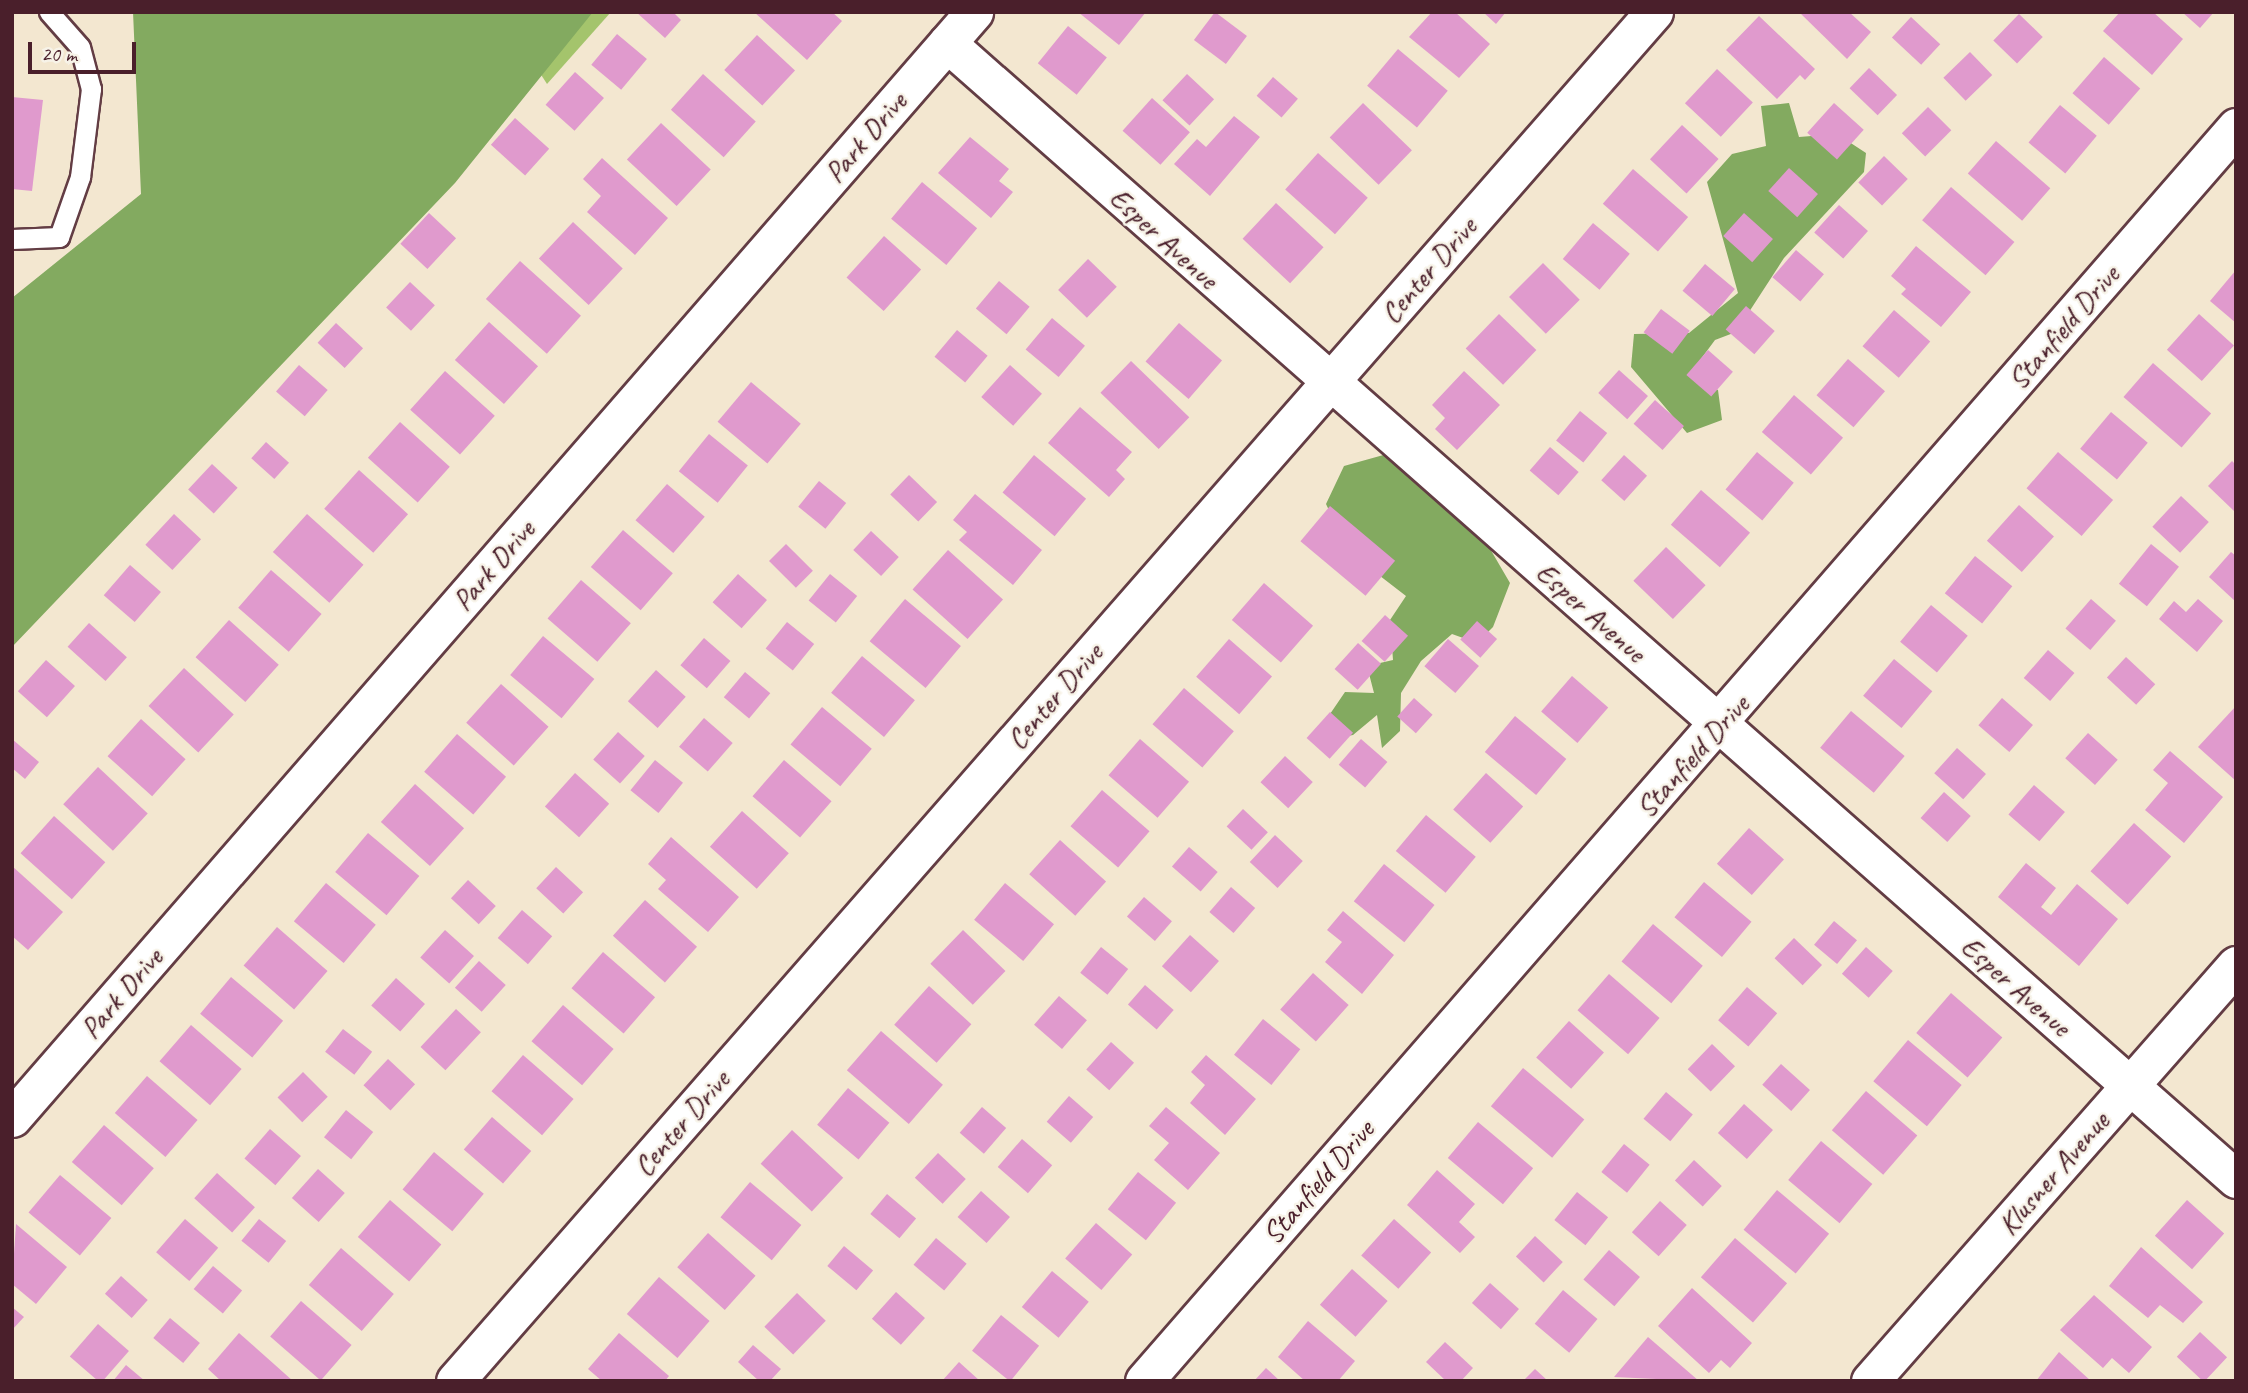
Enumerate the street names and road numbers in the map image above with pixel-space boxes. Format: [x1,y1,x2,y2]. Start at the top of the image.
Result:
street label: Park Drive [816,84,914,190]
street label: Esper Avenue [1102,180,1226,296]
street label: Center Drive [1372,210,1484,330]
street label: Stanfield Drive [1999,257,2127,397]
street label: Park Drive [444,512,542,618]
street label: Esper Avenue [1529,554,1653,670]
street label: Center Drive [998,636,1110,756]
street label: Stanfield Drive [1627,687,1757,825]
street label: Esper Avenue [1954,928,2078,1044]
street label: Park Drive [72,940,170,1046]
street label: Center Drive [625,1063,737,1183]
street label: Klusner Avenue [1990,1104,2116,1242]
street label: Stanfield Drive [1254,1112,1382,1252]

